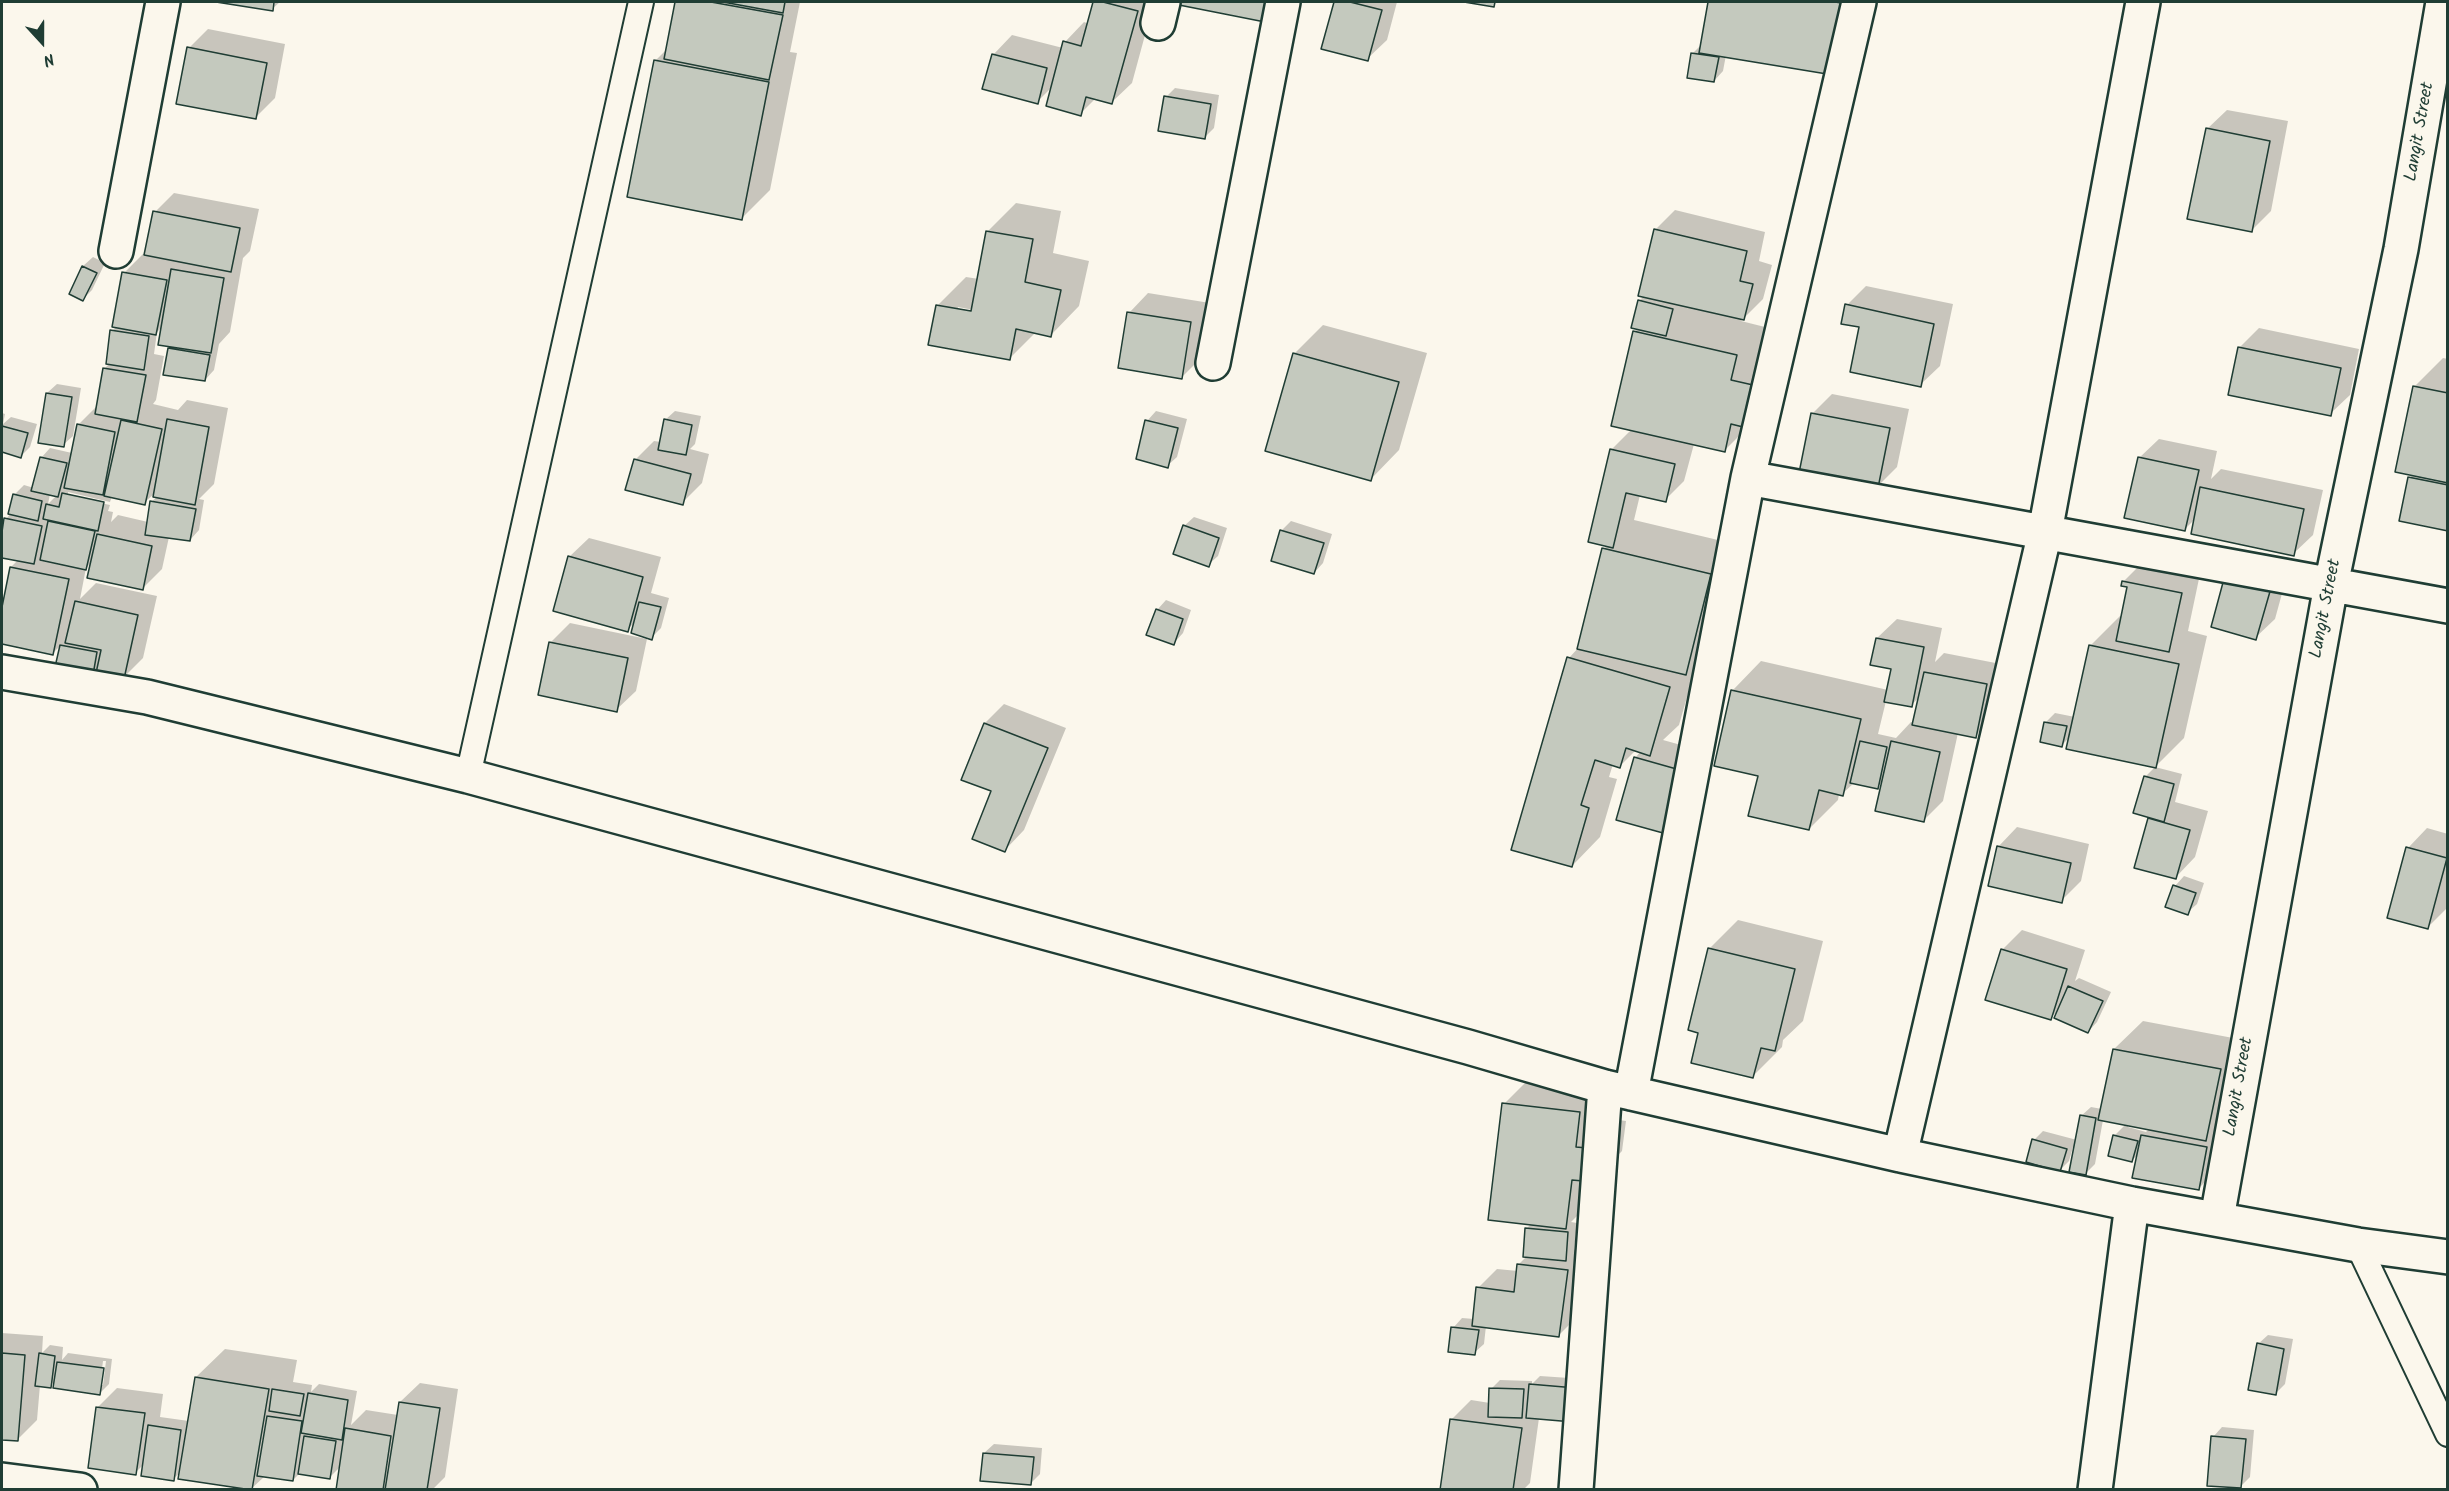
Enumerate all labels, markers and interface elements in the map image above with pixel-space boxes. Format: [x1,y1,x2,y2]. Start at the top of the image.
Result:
north arrow [12,12,72,72]
text: N [39,46,58,73]
street label: Langit Street [2402,81,2440,183]
street label: Langit Street [2307,558,2347,660]
street label: Langit Street [2221,1036,2259,1138]

